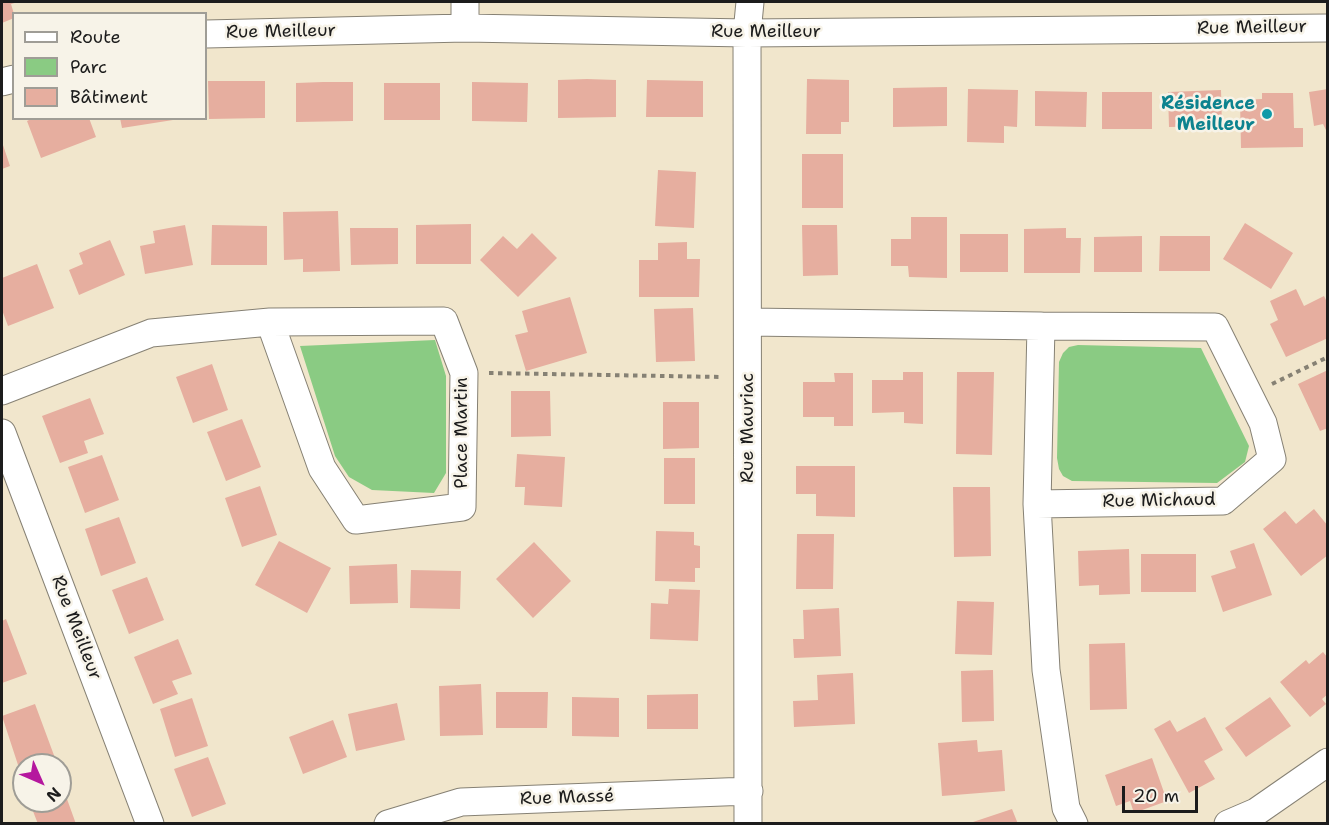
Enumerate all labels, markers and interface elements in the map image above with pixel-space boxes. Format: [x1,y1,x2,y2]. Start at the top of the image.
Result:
legend [12,12,207,120]
street label: Rue Meilleur [1197,16,1307,40]
street label: Rue Meilleur [226,20,336,44]
street label: Rue Meilleur [711,21,821,43]
text: Route [70,25,121,49]
text: Parc [70,55,107,79]
text: Bâtiment [70,85,148,109]
place label: Résidence Meilleur [1161,93,1255,136]
marker: Résidence Meilleur [1260,107,1274,121]
street label: Rue Mauriac [737,373,759,483]
street label: Place Martin [451,377,473,489]
street label: Rue Michaud [1102,489,1216,513]
street label: Rue Meilleur [46,573,106,683]
north arrow [12,753,72,813]
scale bar [1125,774,1202,812]
text: N [42,783,66,807]
text: 20 m [1133,784,1179,808]
street label: Rue Massé [519,786,615,810]

